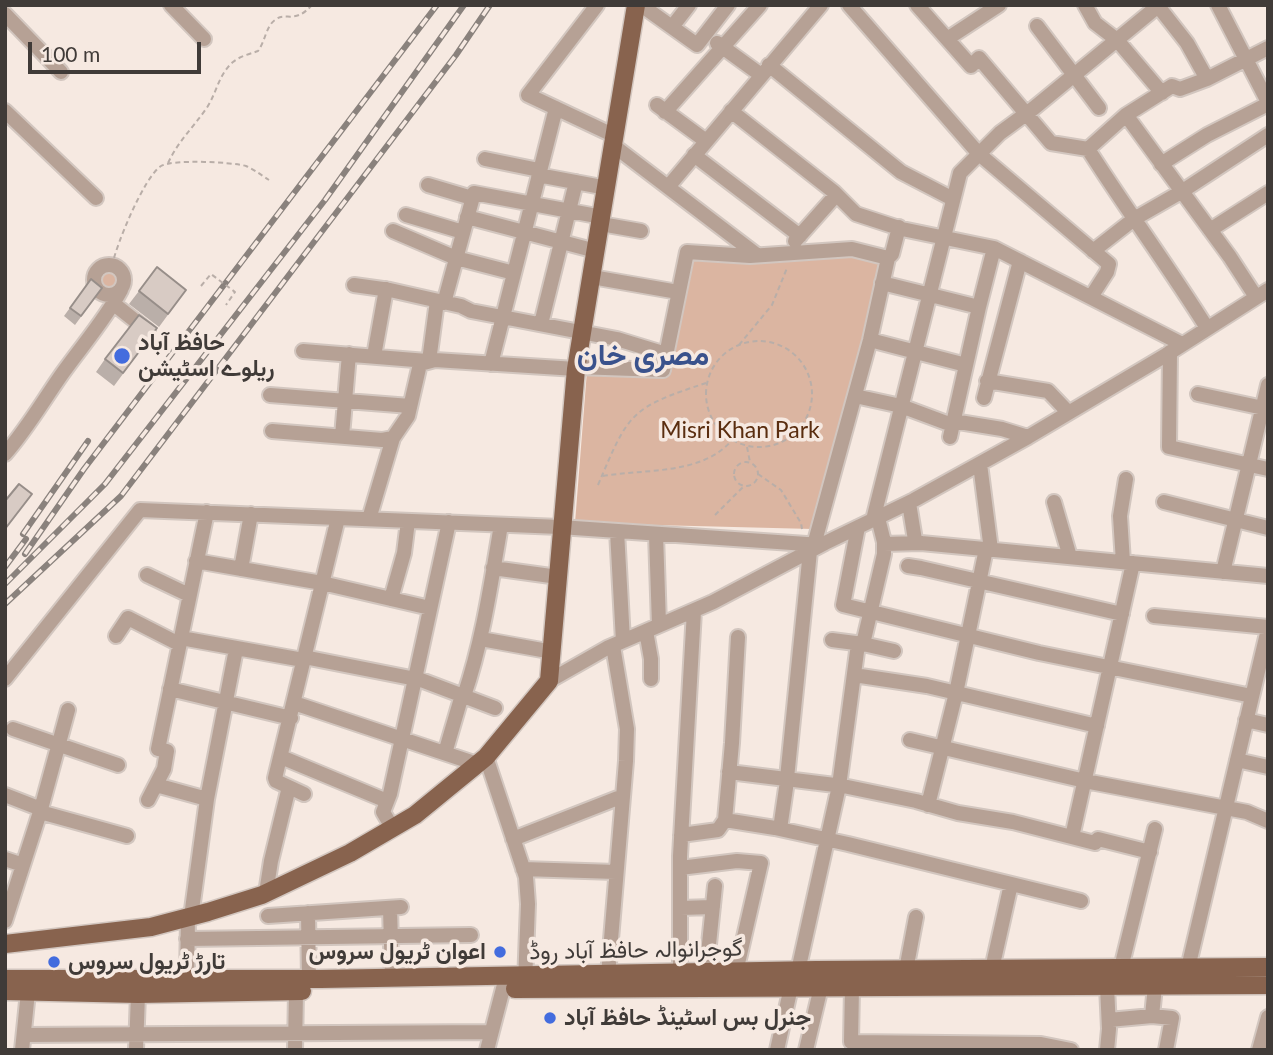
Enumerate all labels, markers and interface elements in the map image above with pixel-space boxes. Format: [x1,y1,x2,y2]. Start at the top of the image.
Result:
scale bar [32,28,205,72]
text: 100 m [41,41,100,66]
place label: حافظ آباد ریلوے اسٹیشن [138,329,275,383]
district label: مصری خان [577,337,709,373]
marker: حافظ آباد ریلوے اسٹیشن [112,346,132,366]
park label: Misri Khan Park [660,417,820,445]
street label: گوجرانوالہ حافظ آباد روڈ [529,934,743,966]
place label: اعوان ٹریول سروس [309,938,486,966]
marker: اعوان ٹریول سروس [492,944,508,960]
place label: تارڑ ٹریول سروس [68,948,225,976]
marker: تارڑ ٹریول سروس [46,954,62,970]
place label: جنرل بس اسٹینڈ حافظ آباد [564,1004,811,1032]
marker: جنرل بس اسٹینڈ حافظ آباد [542,1010,558,1026]

